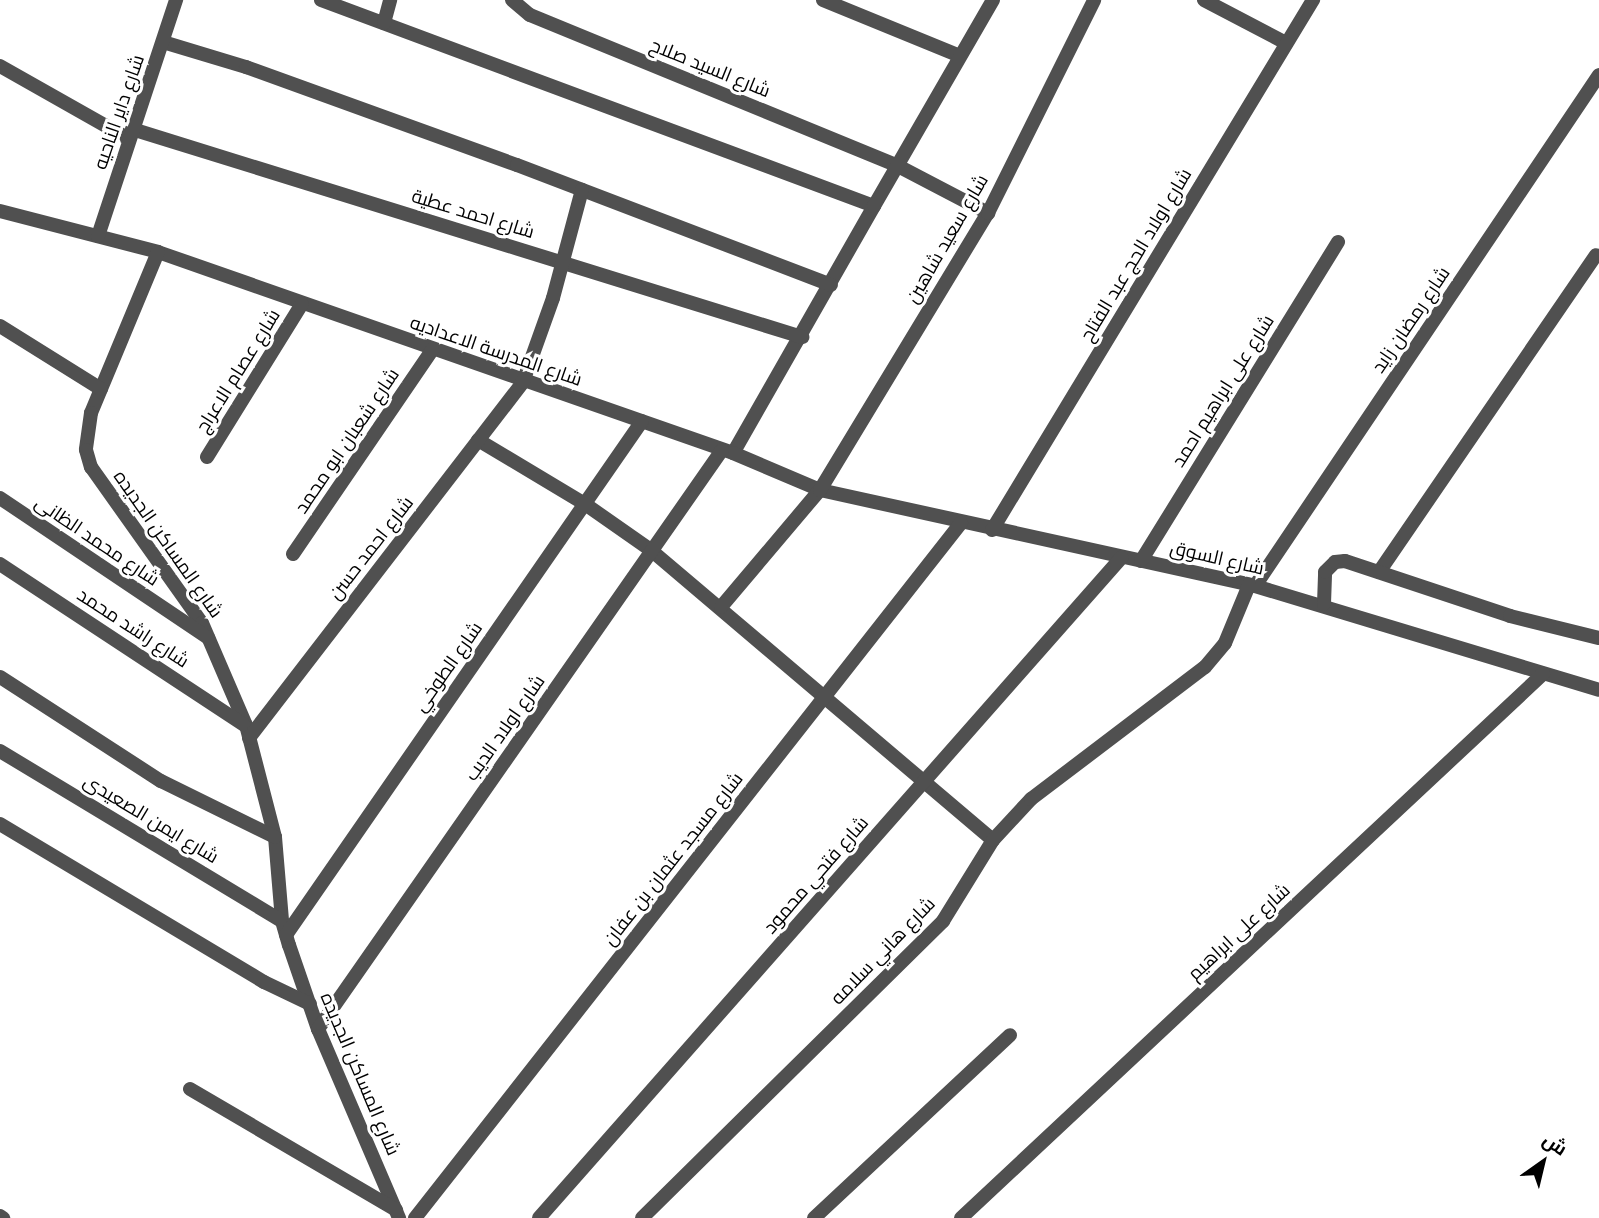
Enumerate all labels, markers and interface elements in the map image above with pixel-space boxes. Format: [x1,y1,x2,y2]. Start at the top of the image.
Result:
street label: شارع السيد صلاح [646,33,774,103]
street label: شارع داير الناحيه [89,52,149,172]
street label: شارع اولاد الحج عبد الفتاح [1075,164,1197,346]
street label: شارع سعيد شاهين [901,170,993,308]
street label: شارع احمد عطية [409,185,537,243]
street label: شارع رمضان زايد [1367,263,1455,377]
street label: شارع عصام الاعراج [191,305,285,437]
street label: شارع المدرسة الاعداديه [407,311,585,391]
street label: شارع على ابراهيم احمد [1167,311,1279,471]
street label: شارع شعبان ابو محمد [290,364,404,518]
street label: شارع المساكن الجديده [109,466,227,622]
street label: شارع محمد الظانى [31,491,163,591]
street label: شارع احمد حسن [324,492,418,604]
street label: شارع السوق [1168,536,1266,580]
street label: شارع راشد محمد [73,583,193,673]
street label: شارع الطوخي [409,618,487,716]
street label: شارع اولاد الديب [460,671,550,785]
street label: شارع مسجد عثمان بن عفان [598,768,748,950]
street label: شارع ايمن الصعيدى [79,770,223,868]
street label: شارع فتحي محمود [759,812,873,938]
street label: شارع على ابراهيم [1183,879,1295,985]
street label: شارع هاني سلامه [826,893,940,1009]
street label: شارع المساكن الجديده [315,989,405,1159]
north arrow [1508,1127,1578,1197]
text: ش [1538,1128,1572,1161]

